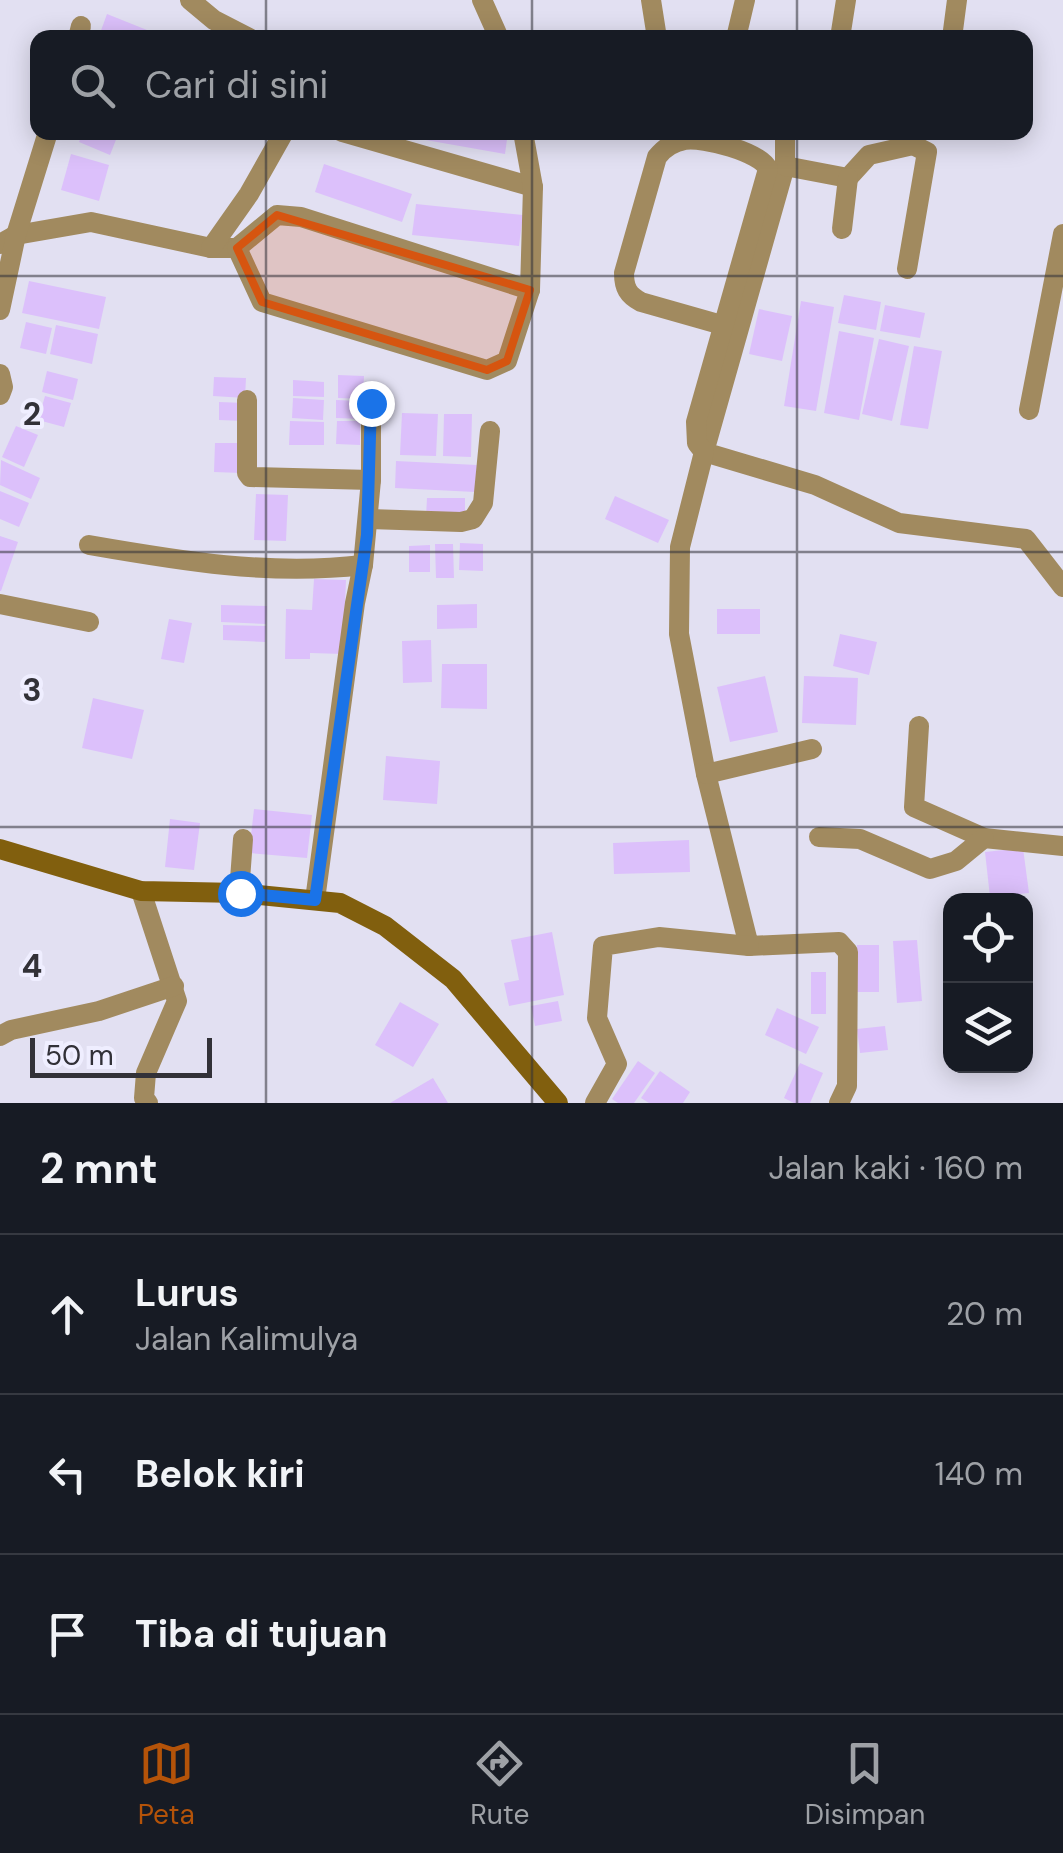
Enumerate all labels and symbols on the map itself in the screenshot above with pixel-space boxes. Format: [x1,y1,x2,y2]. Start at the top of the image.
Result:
route end [349,381,395,427]
text: 2 [23,393,41,435]
text: 3 [22,669,42,711]
route start [218,871,264,917]
text: 4 [22,945,42,987]
scale bar [30,1033,212,1078]

